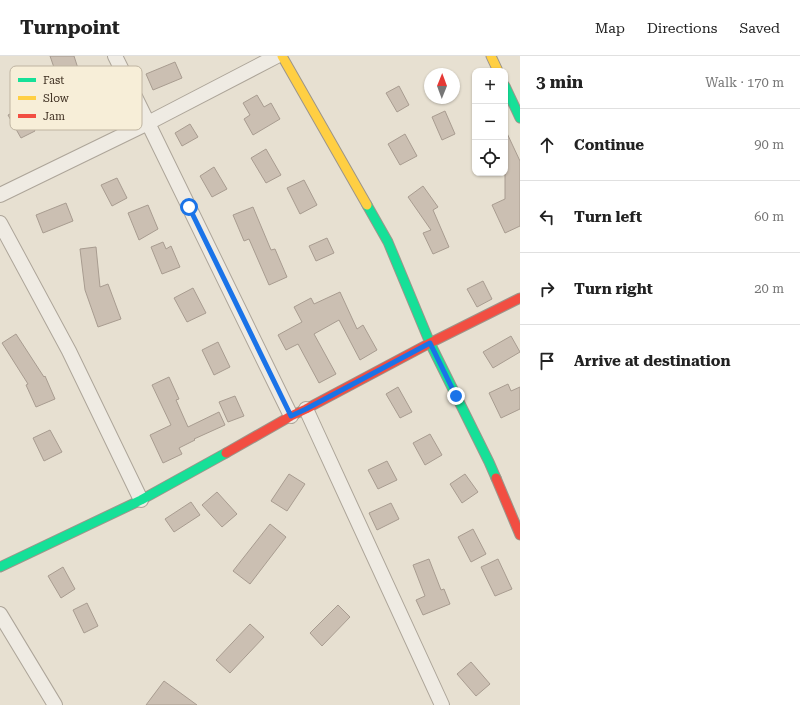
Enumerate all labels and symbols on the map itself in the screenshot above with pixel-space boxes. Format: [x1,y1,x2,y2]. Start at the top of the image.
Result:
legend [10,66,142,130]
north arrow [424,68,460,104]
text: Fast [43,74,64,87]
text: Slow [43,92,70,105]
text: Jam [43,110,65,123]
route start [180,198,198,216]
route end [447,387,465,405]

